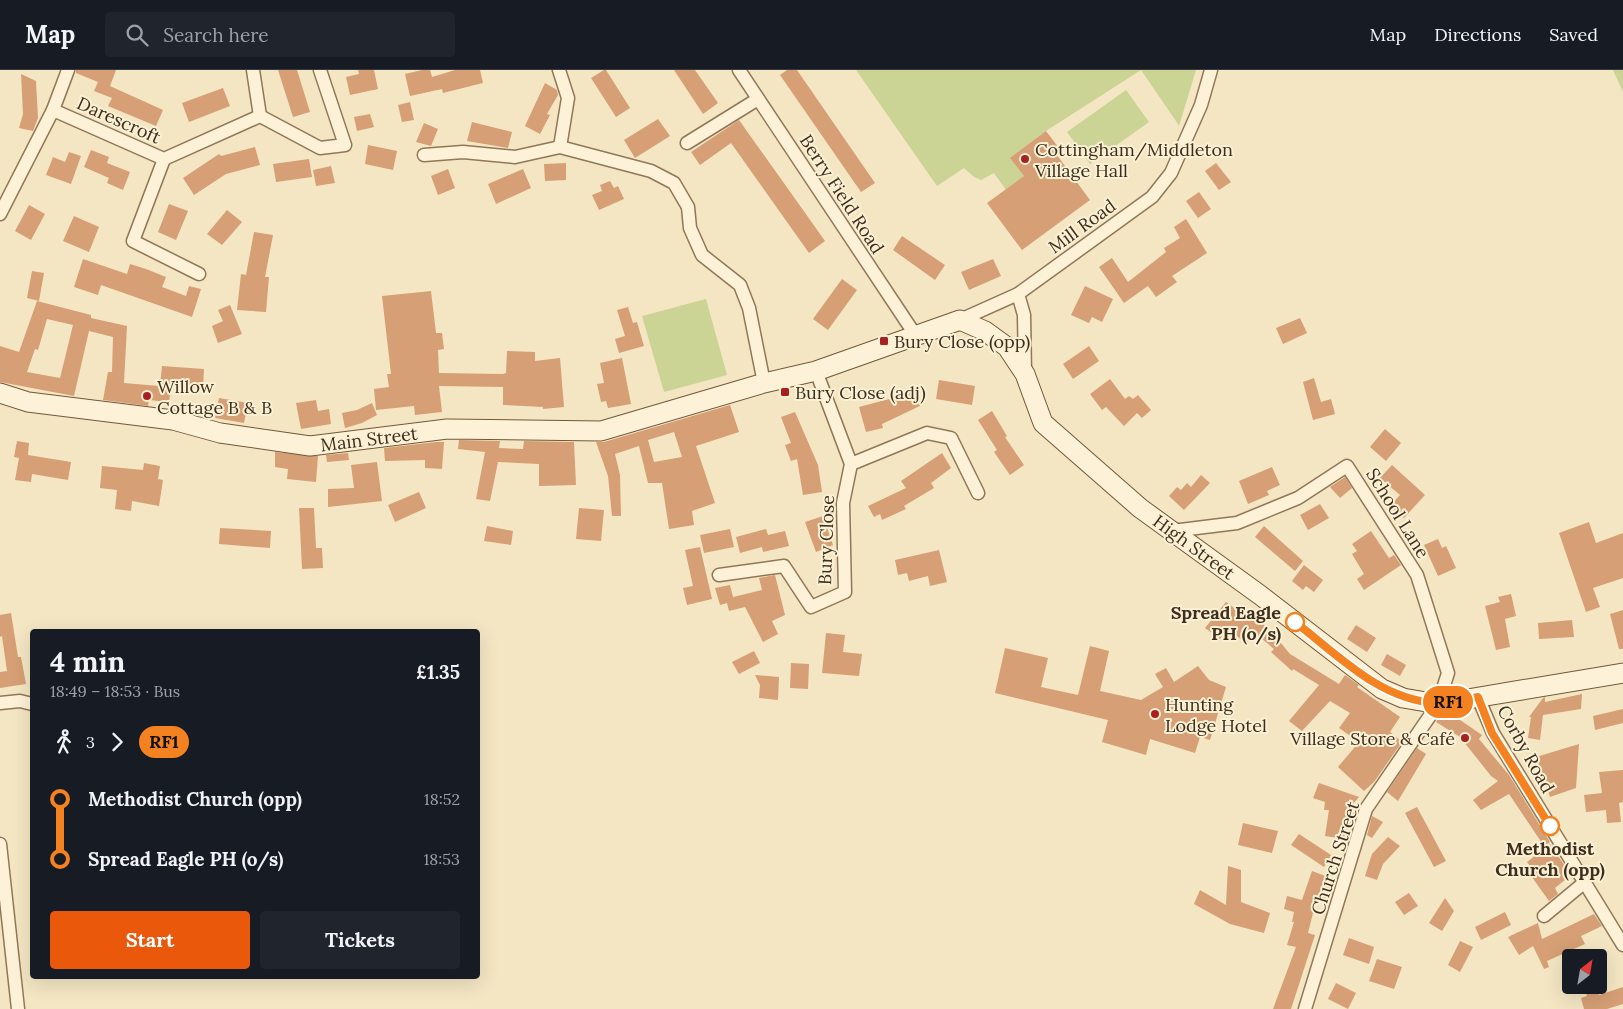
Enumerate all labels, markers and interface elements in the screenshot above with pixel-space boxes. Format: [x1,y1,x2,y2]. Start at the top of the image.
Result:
search box [105,12,455,57]
text: Map [25,19,75,50]
icon: search [123,21,151,49]
text: Search here [163,23,269,47]
text: Map [1370,23,1406,46]
text: Directions [1434,23,1521,46]
text: Saved [1549,23,1598,46]
street label: Darescroft [74,91,164,149]
street label: Berry Field Road [795,130,889,258]
place label: Cottingham/Middleton Village Hall [1034,138,1233,182]
marker: Cottingham/Middleton Village Hall [1019,153,1031,165]
street label: Mill Road [1044,194,1120,258]
place label: Bury Close (opp) [894,330,1030,353]
marker: Bury Close (opp) [878,335,890,347]
place label: Willow Cottage B & B [157,375,272,419]
place label: Bury Close (adj) [795,381,926,404]
marker: Bury Close (adj) [779,386,791,398]
marker: Willow Cottage B & B [141,390,153,402]
street label: Main Street [319,422,419,456]
street label: School Lane [1361,464,1435,563]
street label: Bury Close [813,494,839,586]
street label: High Street [1148,510,1240,585]
place label: Spread Eagle PH (o/s) [1171,601,1281,645]
marker: Spread Eagle PH (o/s) [1285,612,1305,632]
text: 4 min [50,644,125,680]
text: £1.35 [416,660,460,684]
text: 18:49 – 18:53 · Bus [50,681,180,701]
line badge: RF1 [1419,686,1477,718]
text: RF1 [1433,690,1463,713]
place label: Hunting Lodge Hotel [1165,693,1267,737]
street label: Corby Road [1492,701,1560,797]
marker: Hunting Lodge Hotel [1149,708,1161,720]
place label: Village Store & Café [1289,727,1455,750]
icon: walk [50,728,78,756]
icon: forward [103,728,131,756]
text: RF1 [149,730,179,753]
text: 3 [86,732,95,752]
marker: Village Store & Café [1459,732,1471,744]
text: Methodist Church (opp) [88,787,302,811]
text: 18:52 [424,789,460,809]
street label: Church Street [1306,798,1364,918]
marker: Methodist Church (opp) [1540,816,1560,836]
place label: Methodist Church (opp) [1495,837,1605,881]
text: Spread Eagle PH (o/s) [88,847,283,871]
text: 18:53 [424,849,460,869]
button: Start [50,911,250,969]
button: Tickets [260,911,460,969]
north arrow [1562,949,1608,994]
map controls [1562,949,1607,994]

